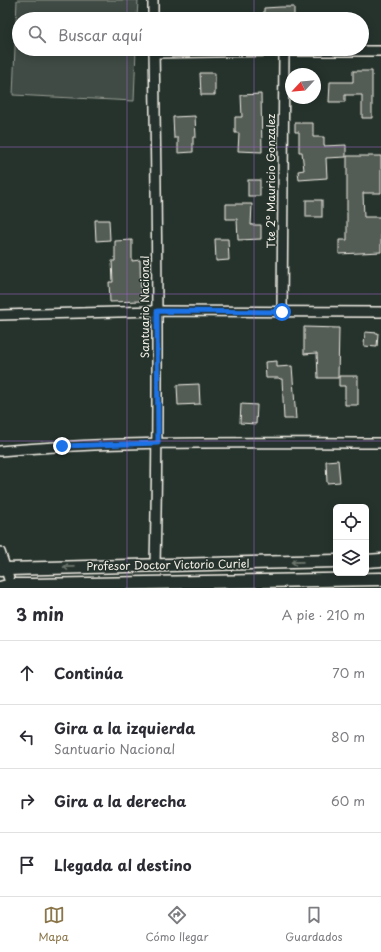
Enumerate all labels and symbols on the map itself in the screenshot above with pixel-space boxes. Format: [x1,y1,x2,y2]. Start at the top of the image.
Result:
north arrow [285,68,321,104]
street label: Tte 2° Mauricio Gonzalez [262,114,279,248]
street label: Santuario Nacional [136,256,153,358]
route start [273,303,291,321]
route end [53,437,71,455]
street label: Profesor Doctor Victorio Curiel [86,555,250,574]
one-way arrow [291,558,304,566]
one-way arrow [63,564,76,571]

